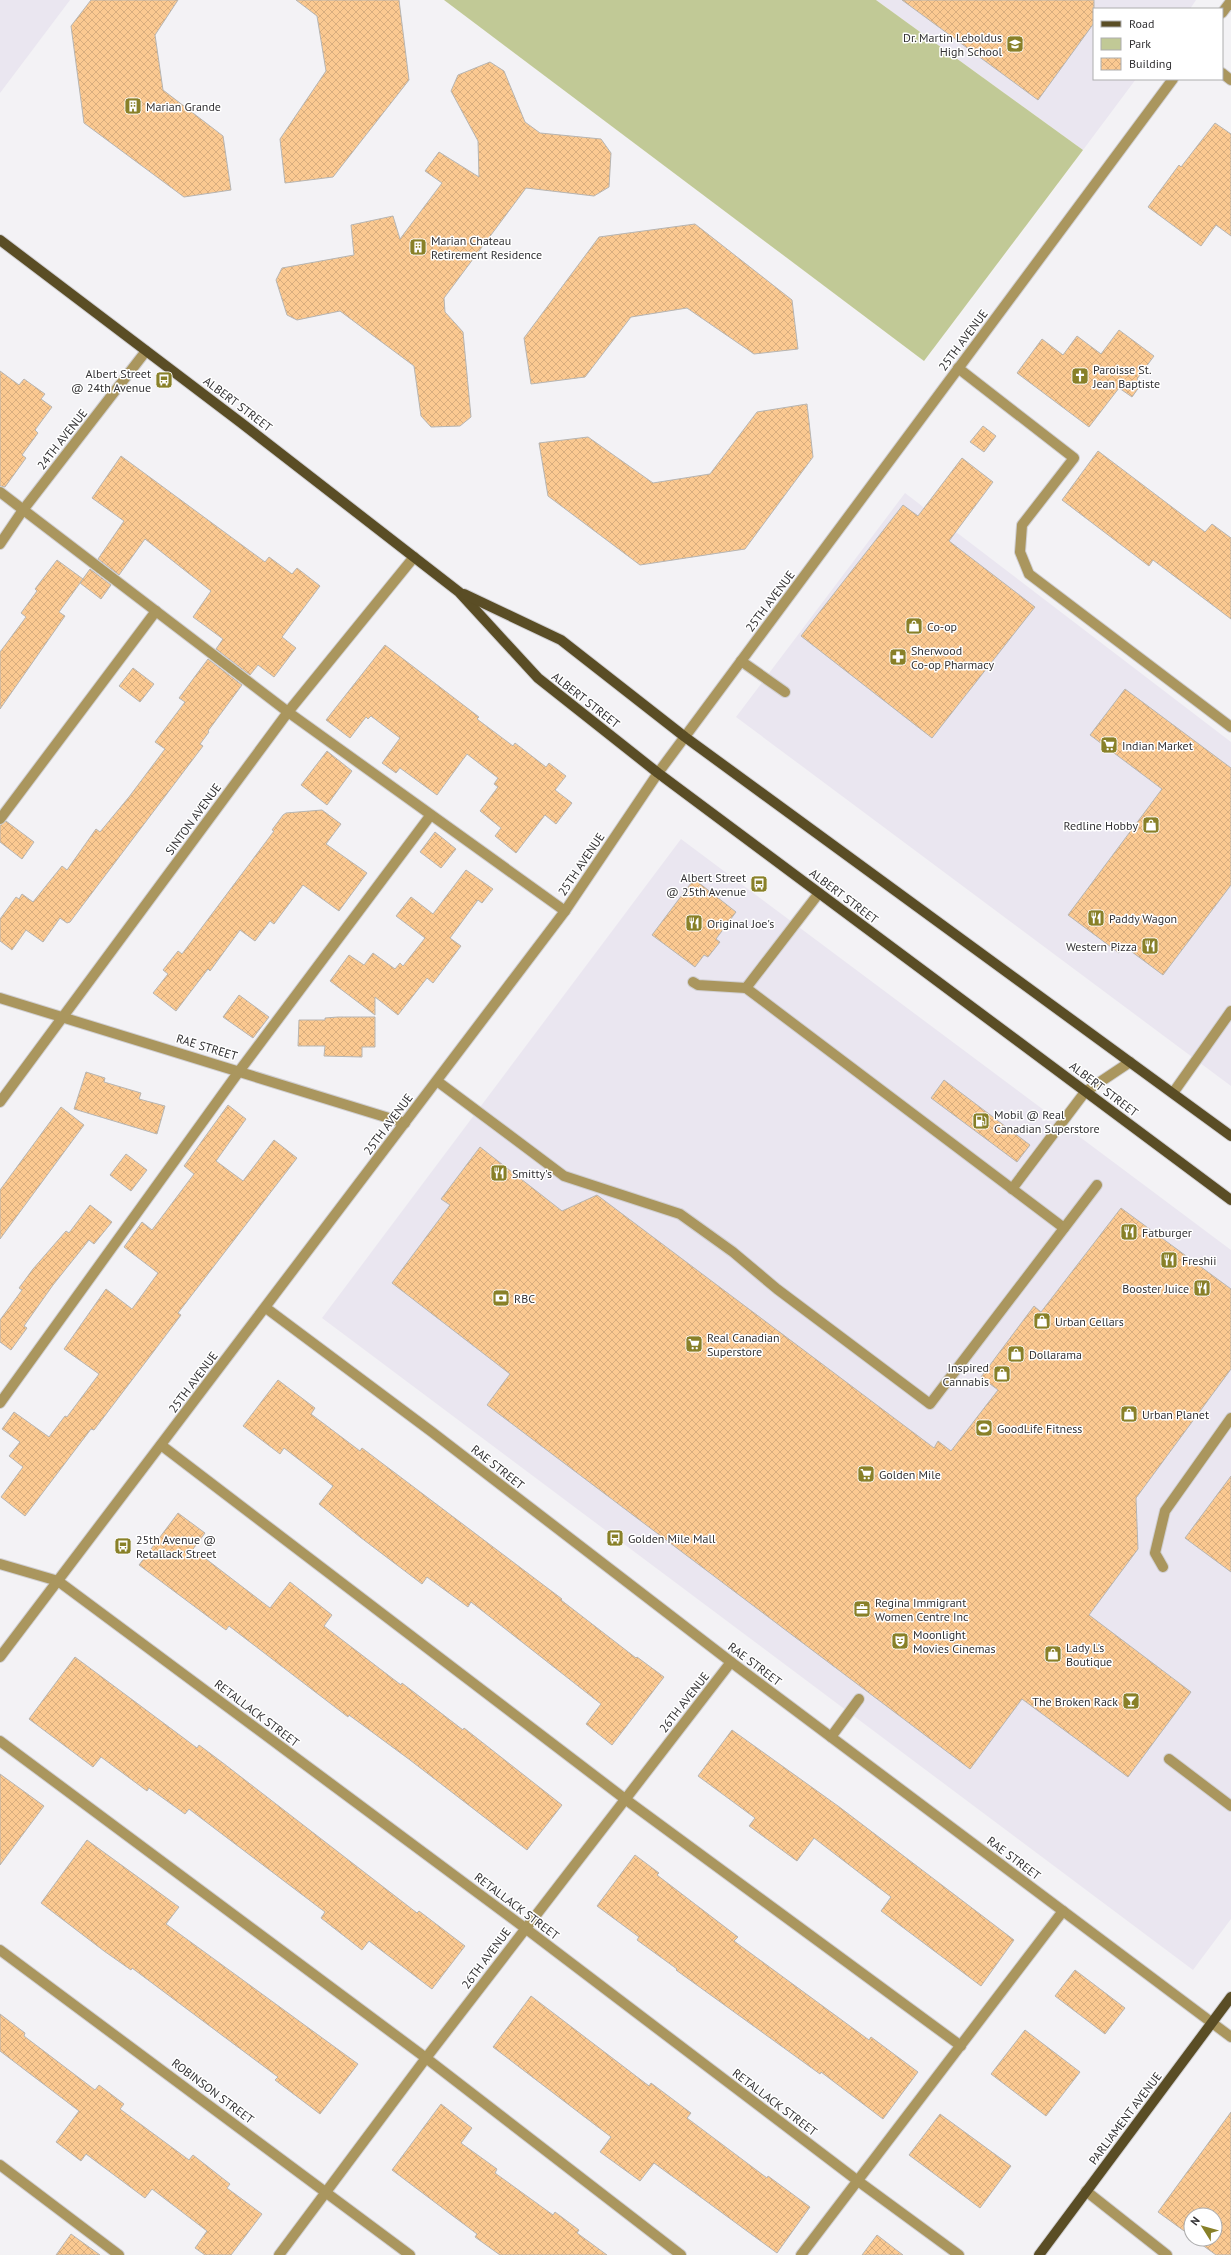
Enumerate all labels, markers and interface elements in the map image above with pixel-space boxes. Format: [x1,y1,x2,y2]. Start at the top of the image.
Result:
legend [1093,8,1223,80]
text: Road [1129,16,1154,31]
place label: Dr. Martin Leboldus High School [903,30,1002,59]
school or university icon: Dr. Martin Leboldus High School [1005,34,1025,54]
text: Park [1129,36,1151,51]
text: Building [1129,56,1172,71]
building icon: Marian Grande [123,96,143,116]
place label: Marian Grande [146,99,221,114]
place label: Marian Chateau Retirement Residence [431,233,542,262]
building icon: Marian Chateau Retirement Residence [408,237,428,257]
street label: 25TH AVENUE [935,306,991,374]
place label: Paroisse St. Jean Baptiste [1092,362,1160,391]
place label: Albert Street @ 24th Avenue [71,366,151,395]
church icon: Paroisse St. Jean Baptiste [1070,366,1090,386]
bus stop icon: Albert Street @ 24th Avenue [154,370,174,390]
street label: ALBERT STREET [201,373,276,435]
street label: 24TH AVENUE [34,406,90,472]
street label: 25TH AVENUE [742,567,798,635]
shop icon: Co-op [904,616,924,636]
place label: Co-op [927,619,957,634]
place label: Sherwood Co-op Pharmacy [911,643,995,672]
pharmacy icon: Sherwood Co-op Pharmacy [888,647,908,667]
street label: ALBERT STREET [549,669,623,731]
supermarket icon: Indian Market [1099,735,1119,755]
place label: Indian Market [1122,738,1193,753]
street label: SINTON AVENUE [162,780,224,858]
shop icon: Redline Hobby [1141,815,1161,835]
place label: Redline Hobby [1063,818,1138,833]
street label: 25TH AVENUE [554,830,608,898]
street label: ALBERT STREET [807,865,882,927]
place label: Albert Street @ 25th Avenue [666,870,746,899]
bus stop icon: Albert Street @ 25th Avenue [749,874,769,894]
restaurant icon: Paddy Wagon [1086,908,1106,928]
place label: Paddy Wagon [1109,911,1177,926]
restaurant icon: Original Joe's [684,913,704,933]
place label: Original Joe's [707,916,774,931]
restaurant icon: Western Pizza [1140,936,1160,956]
place label: Western Pizza [1066,939,1137,954]
street label: RAE STREET [175,1031,240,1064]
street label: ALBERT STREET [1067,1058,1142,1120]
street label: 25TH AVENUE [360,1090,416,1158]
place label: Mobil @ Real Canadian Superstore [994,1107,1100,1136]
fuel station icon: Mobil @ Real Canadian Superstore [971,1111,991,1131]
restaurant icon: Smitty's [489,1163,509,1183]
place label: Smitty's [512,1166,552,1181]
restaurant icon: Fatburger [1119,1222,1139,1242]
place label: Fatburger [1142,1225,1192,1240]
restaurant icon: Freshii [1159,1250,1179,1270]
place label: Freshii [1182,1253,1216,1268]
restaurant icon: Booster Juice [1192,1278,1212,1298]
place label: Booster Juice [1122,1281,1189,1296]
bank icon: RBC [491,1288,511,1308]
place label: RBC [514,1291,535,1306]
shop icon: Urban Cellars [1032,1311,1052,1331]
place label: Urban Cellars [1055,1314,1124,1329]
place label: Real Canadian Superstore [707,1330,780,1359]
supermarket icon: Real Canadian Superstore [684,1334,704,1354]
shop icon: Dollarama [1006,1344,1026,1364]
place label: Dollarama [1029,1347,1082,1362]
street label: 25TH AVENUE [165,1348,221,1416]
place label: Inspired Cannabis [943,1360,989,1389]
shop icon: Inspired Cannabis [992,1364,1012,1384]
shop icon: Urban Planet [1119,1404,1139,1424]
place label: Urban Planet [1142,1407,1209,1422]
sports icon: GoodLife Fitness [974,1418,994,1438]
place label: GoodLife Fitness [997,1421,1082,1436]
street label: RAE STREET [468,1442,528,1493]
supermarket icon: Golden Mile [856,1464,876,1484]
place label: Golden Mile [879,1467,941,1482]
bus stop icon: Golden Mile Mall [605,1528,625,1548]
place label: Golden Mile Mall [628,1531,716,1546]
place label: 25th Avenue @ Retallack Street [136,1532,216,1561]
bus stop icon: 25th Avenue @ Retallack Street [113,1536,133,1556]
place label: Regina Immigrant Women Centre Inc [875,1595,969,1624]
office icon: Regina Immigrant Women Centre Inc [852,1599,872,1619]
place label: Moonlight Movies Cinemas [913,1627,996,1656]
theatre icon: Moonlight Movies Cinemas [890,1631,910,1651]
street label: RAE STREET [725,1639,785,1689]
place label: Lady L's Boutique [1066,1640,1112,1669]
shop icon: Lady L's Boutique [1043,1644,1063,1664]
street label: 26TH AVENUE [656,1669,712,1735]
street label: RETALLACK STREET [212,1676,303,1750]
bar icon: The Broken Rack [1121,1691,1141,1711]
place label: The Broken Rack [1032,1694,1118,1709]
street label: RAE STREET [984,1833,1044,1883]
street label: RETALLACK STREET [472,1869,563,1943]
street label: 26TH AVENUE [458,1924,514,1992]
street label: ROBINSON STREET [169,2055,257,2127]
street label: RETALLACK STREET [730,2065,821,2139]
street label: PARLIAMENT AVENUE [1085,2069,1165,2167]
north arrow [1183,2207,1223,2247]
text: N [1187,2214,1203,2228]

